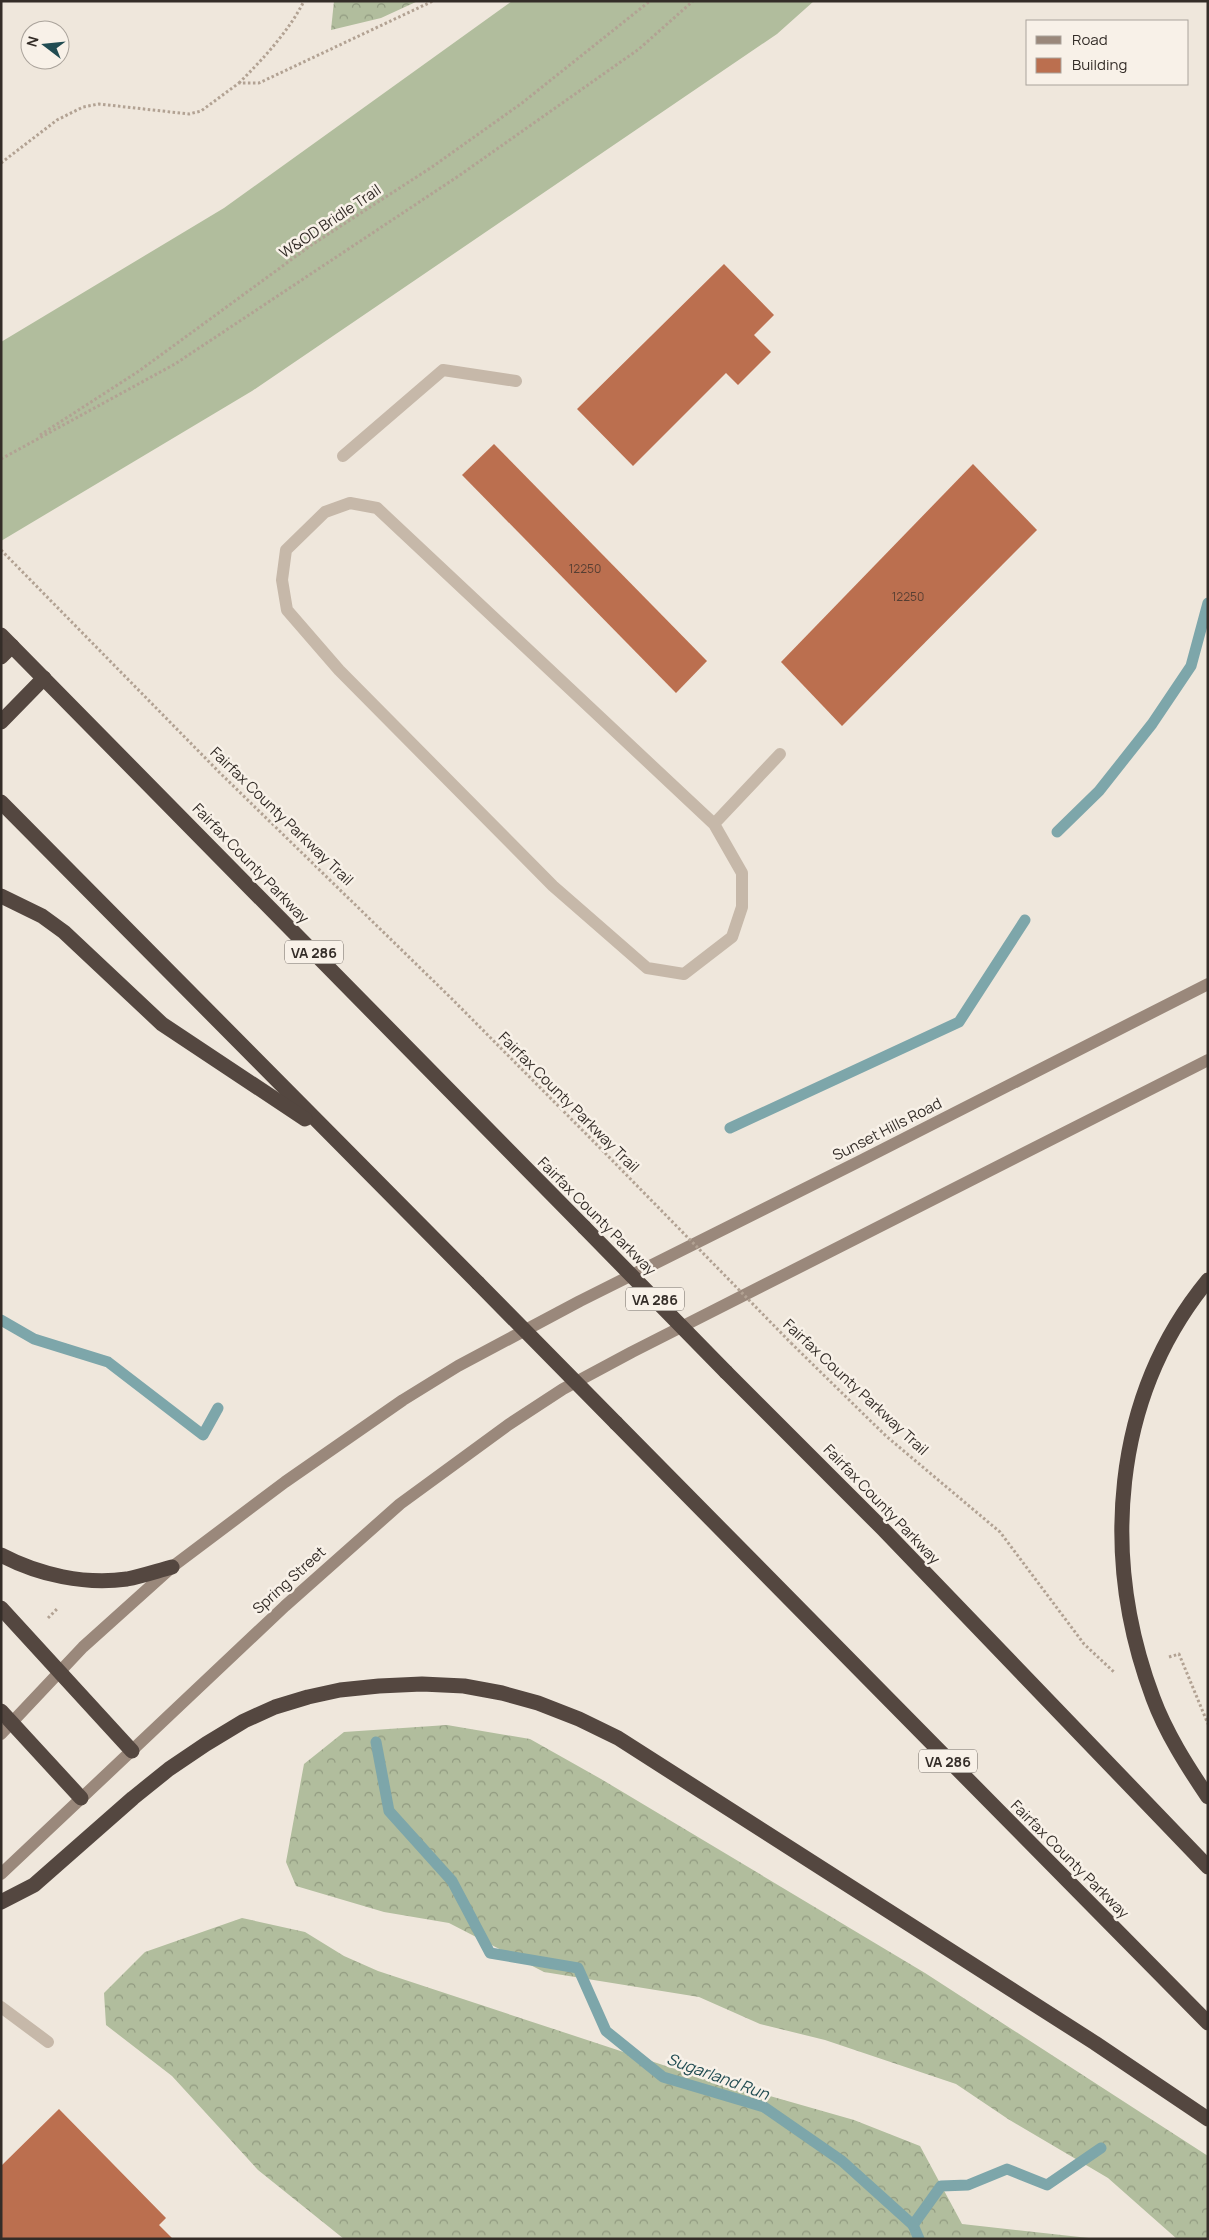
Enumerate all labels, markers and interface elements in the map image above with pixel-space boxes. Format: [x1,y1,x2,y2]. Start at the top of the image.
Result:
north arrow [20,20,70,70]
legend [1026,20,1189,85]
text: Road [1072,29,1108,50]
text: N [22,34,43,49]
text: Building [1072,54,1127,75]
street label: W&OD Bridle Trail [275,179,385,263]
house number: 12250 [569,560,601,577]
house number: 12250 [892,588,924,605]
street label: Fairfax County Parkway Trail [207,743,357,889]
street label: Fairfax County Parkway [189,799,313,927]
road number: VA 286 [285,940,343,964]
street label: Fairfax County Parkway Trail [494,1027,644,1177]
street label: Sunset Hills Road [829,1092,945,1166]
street label: Fairfax County Parkway [533,1152,661,1280]
road number: VA 286 [626,1288,684,1310]
street label: Fairfax County Parkway Trail [779,1314,933,1460]
street label: Fairfax County Parkway [819,1439,945,1569]
street label: Spring Street [248,1541,330,1619]
road number: VA 286 [919,1750,977,1772]
street label: Fairfax County Parkway [1006,1795,1134,1923]
water label: Sugarland Run [664,2047,773,2105]

